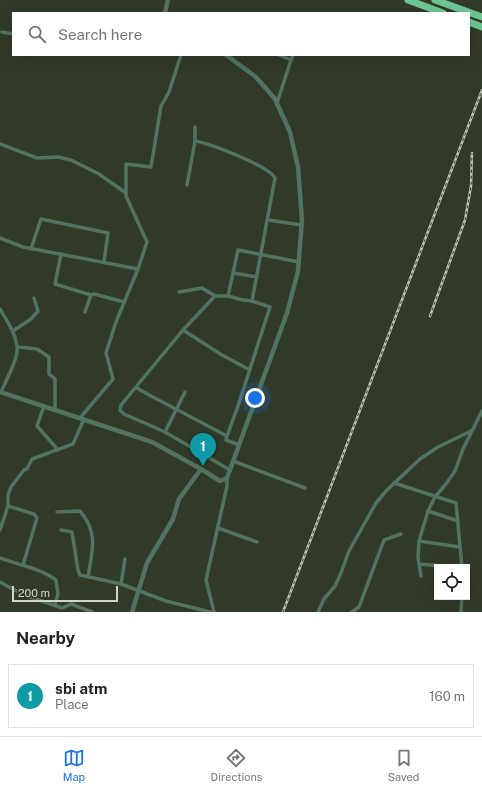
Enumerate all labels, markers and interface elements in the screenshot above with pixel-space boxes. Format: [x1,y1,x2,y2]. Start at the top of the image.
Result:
search box [12,12,470,56]
icon: search [26,23,48,45]
text: Search here [58,26,142,43]
your location [245,388,265,408]
pin: 1 [190,433,216,466]
map controls [434,564,470,600]
button: locate [434,564,470,600]
scale bar [12,584,118,603]
text: 200 m [18,587,50,599]
text: Nearby [16,628,75,648]
text: sbi atm [55,680,107,697]
text: 1 [27,689,33,704]
text: 160 m [429,689,465,704]
text: Place [55,697,89,712]
tab: Map [63,747,85,783]
tab: Directions [211,747,262,783]
tab: Saved [388,747,419,783]

